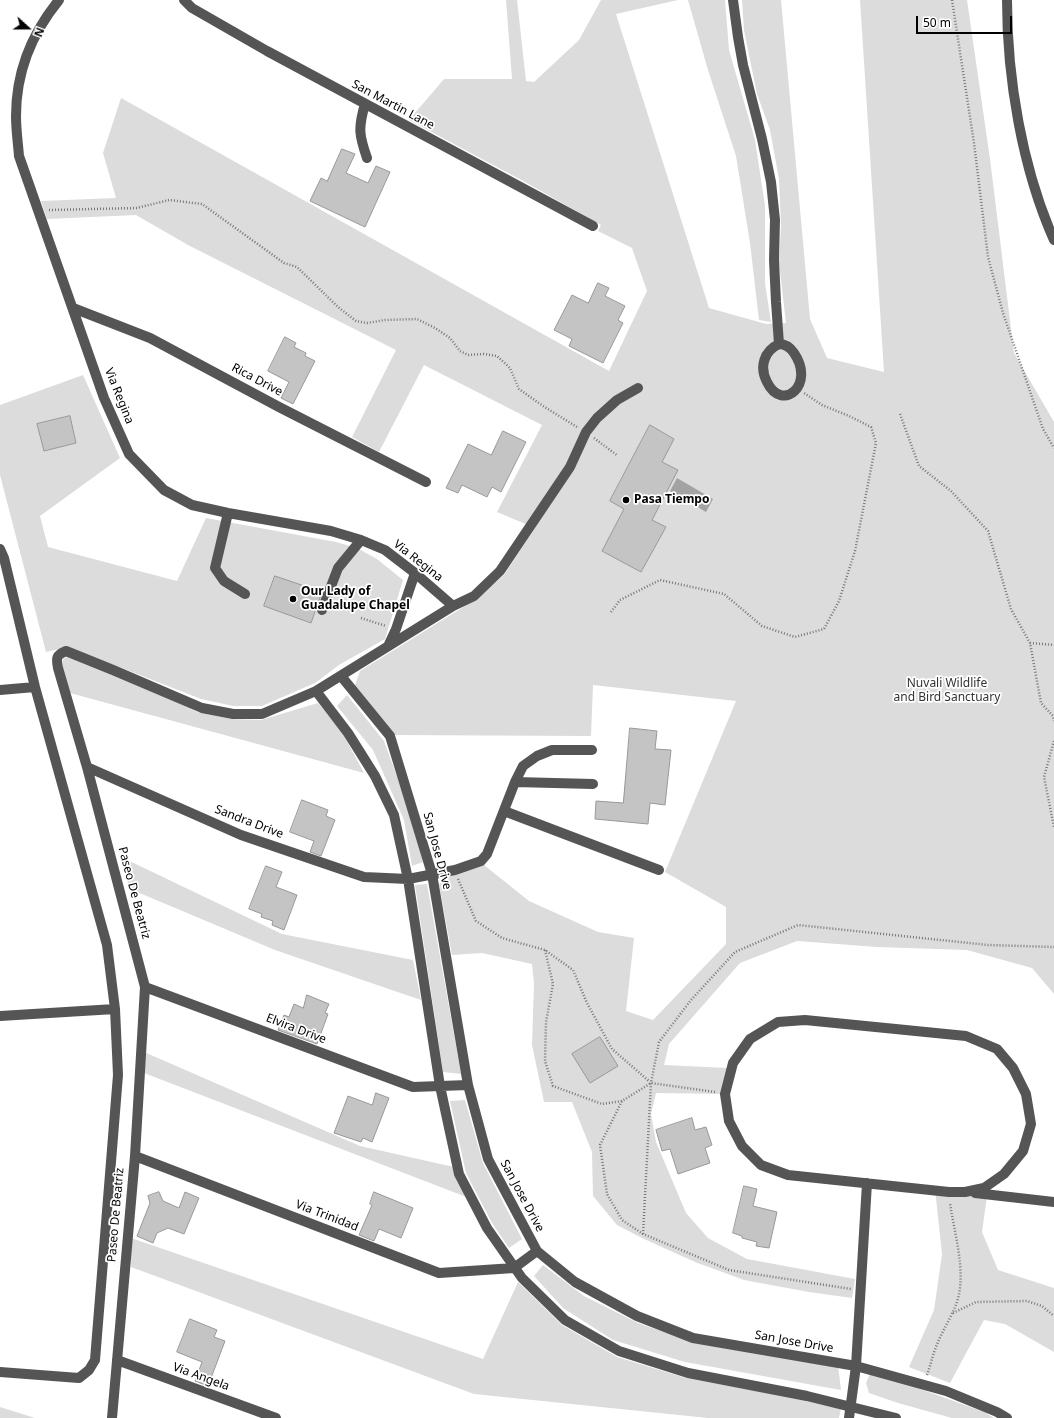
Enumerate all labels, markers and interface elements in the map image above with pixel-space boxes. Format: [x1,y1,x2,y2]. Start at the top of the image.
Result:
north arrow [8,8,48,48]
scale bar [918,8,1014,34]
text: 50 m [923,14,951,31]
text: N [31,26,48,39]
street label: San Martin Lane [349,77,437,133]
street label: Rica Drive [229,361,285,399]
street label: Via Regina [101,366,137,426]
place label: Pasa Tiempo [634,493,709,507]
marker: Pasa Tiempo [621,495,631,505]
street label: Via Regina [390,537,446,585]
place label: Our Lady of Guadalupe Chapel [301,585,410,613]
marker: Our Lady of Guadalupe Chapel [288,594,298,604]
park label: Nuvali Wildlife and Bird Sanctuary [894,677,1000,705]
street label: Sandra Drive [213,802,285,842]
street label: San Jose Drive [420,811,454,891]
street label: Paseo De Beatriz [115,845,153,941]
street label: Elvira Drive [264,1011,328,1047]
street label: San Jose Drive [497,1157,547,1235]
street label: Paseo De Beatriz [105,1167,127,1263]
street label: Via Trinidad [293,1197,361,1235]
street label: San Jose Drive [754,1328,834,1356]
street label: Via Angela [171,1360,231,1394]

